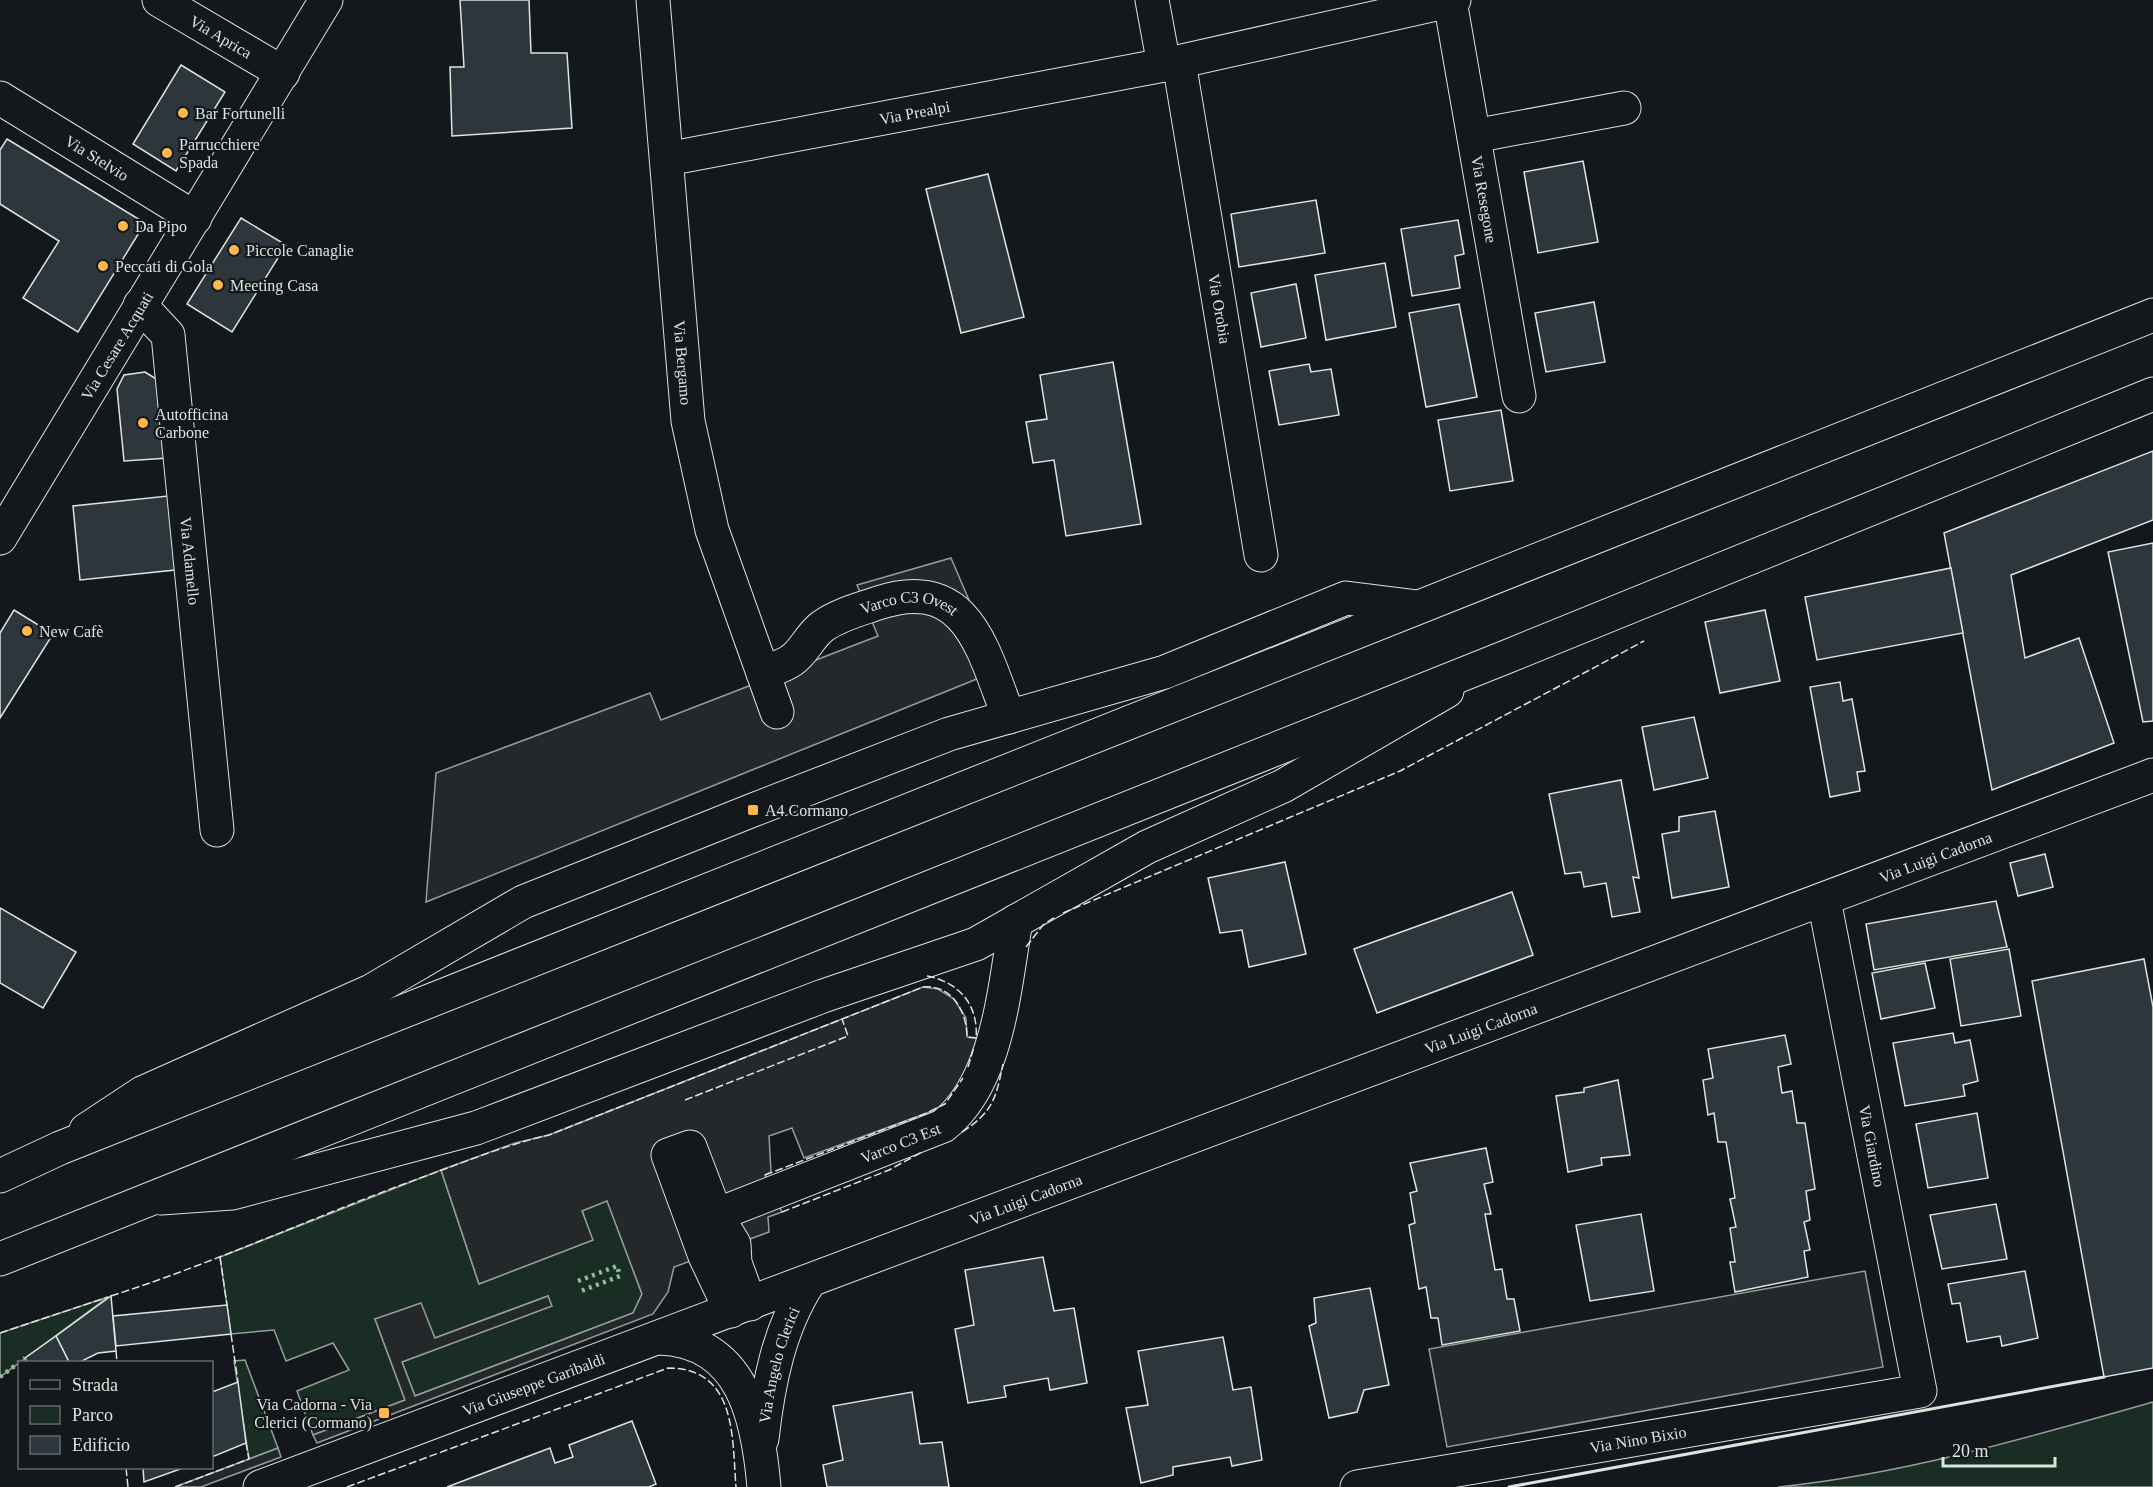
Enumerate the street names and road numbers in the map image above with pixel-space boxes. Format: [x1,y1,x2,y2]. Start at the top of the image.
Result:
street label: Via Aprica [187,12,255,61]
street label: Via Prealpi [878,97,952,127]
street label: Via Stelvio [62,132,132,184]
street label: Via Resegone [1469,154,1501,244]
street label: Via Orobia [1206,272,1234,345]
street label: Via Cesare Acquati [77,288,156,403]
street label: Via Bergamo [671,320,695,406]
street label: Via Adamello [178,516,203,606]
street label: Varco C3 Ovest [858,588,962,619]
street label: Via Luigi Cadorna [1877,828,1994,886]
street label: Via Luigi Cadorna [1422,999,1539,1057]
street label: Via Giardino [1856,1104,1888,1188]
street label: Varco C3 Est [858,1119,943,1166]
street label: Via Luigi Cadorna [967,1170,1084,1228]
street label: Via Angelo Clerici [755,1304,803,1424]
street label: Via Giuseppe Garibaldi [460,1349,608,1419]
street label: Via Nino Bixio [1588,1423,1688,1456]

